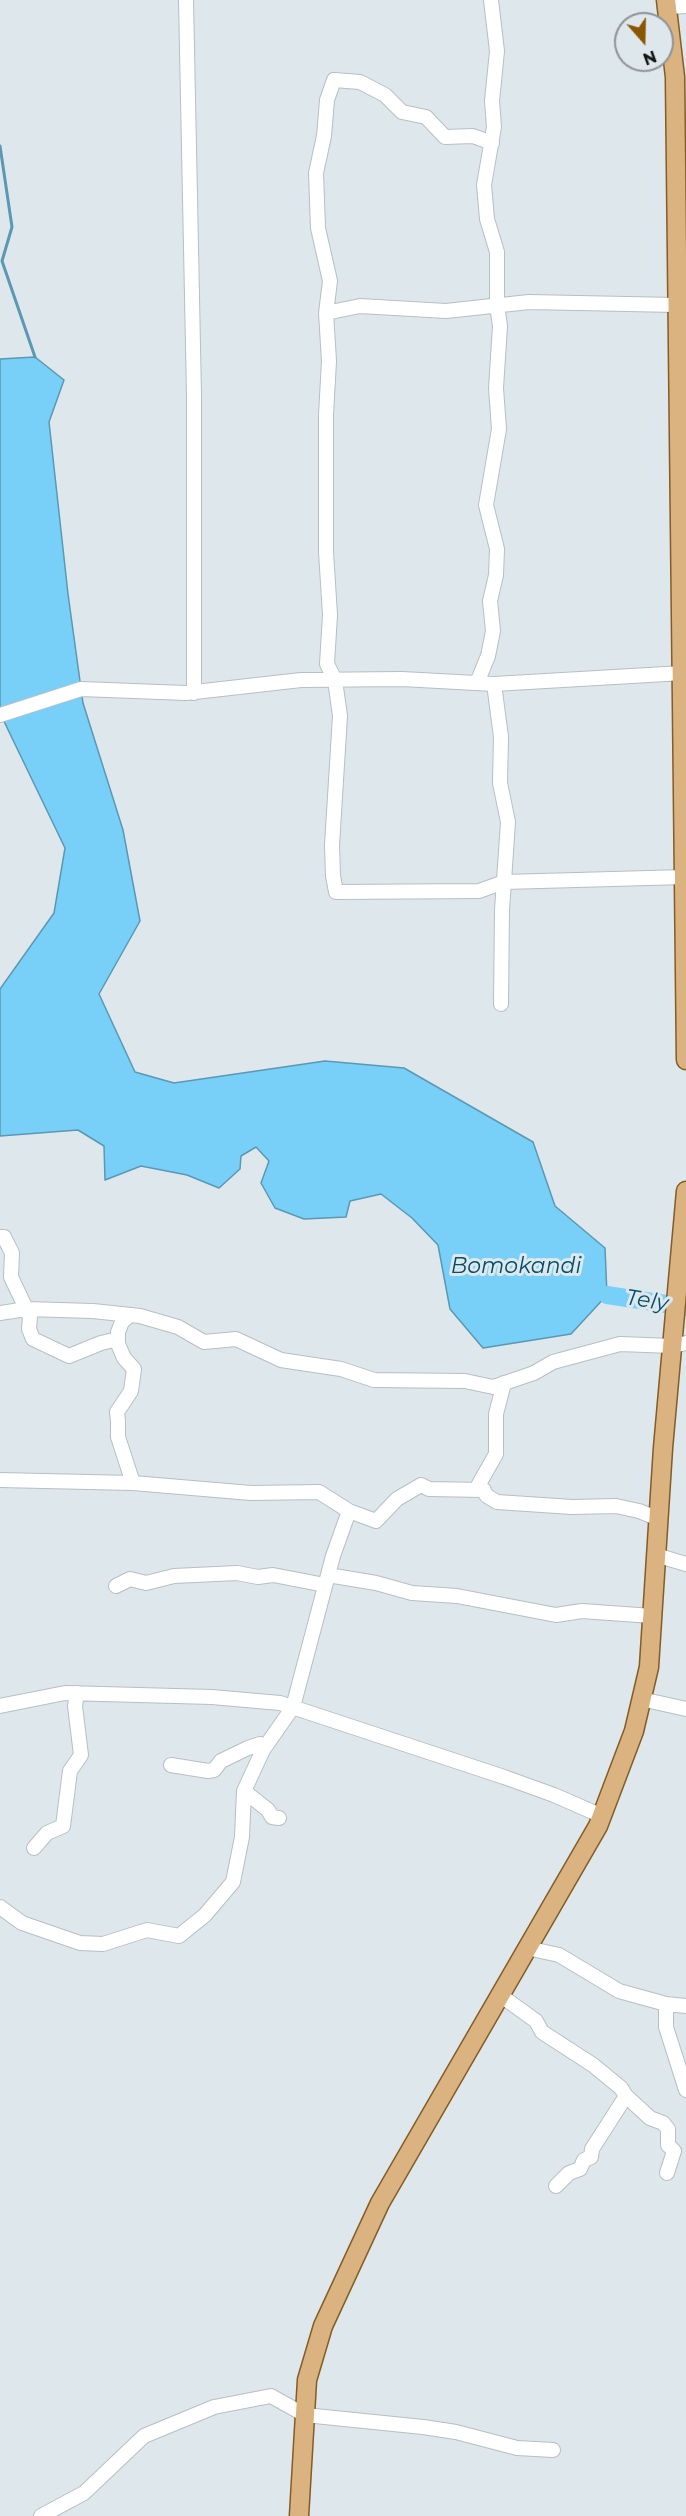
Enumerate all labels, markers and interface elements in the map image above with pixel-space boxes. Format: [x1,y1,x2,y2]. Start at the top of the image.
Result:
north arrow [614,12,674,72]
text: N [640,46,659,69]
water label: Bomokandi [451,1254,581,1280]
water label: Tely [624,1285,670,1317]

